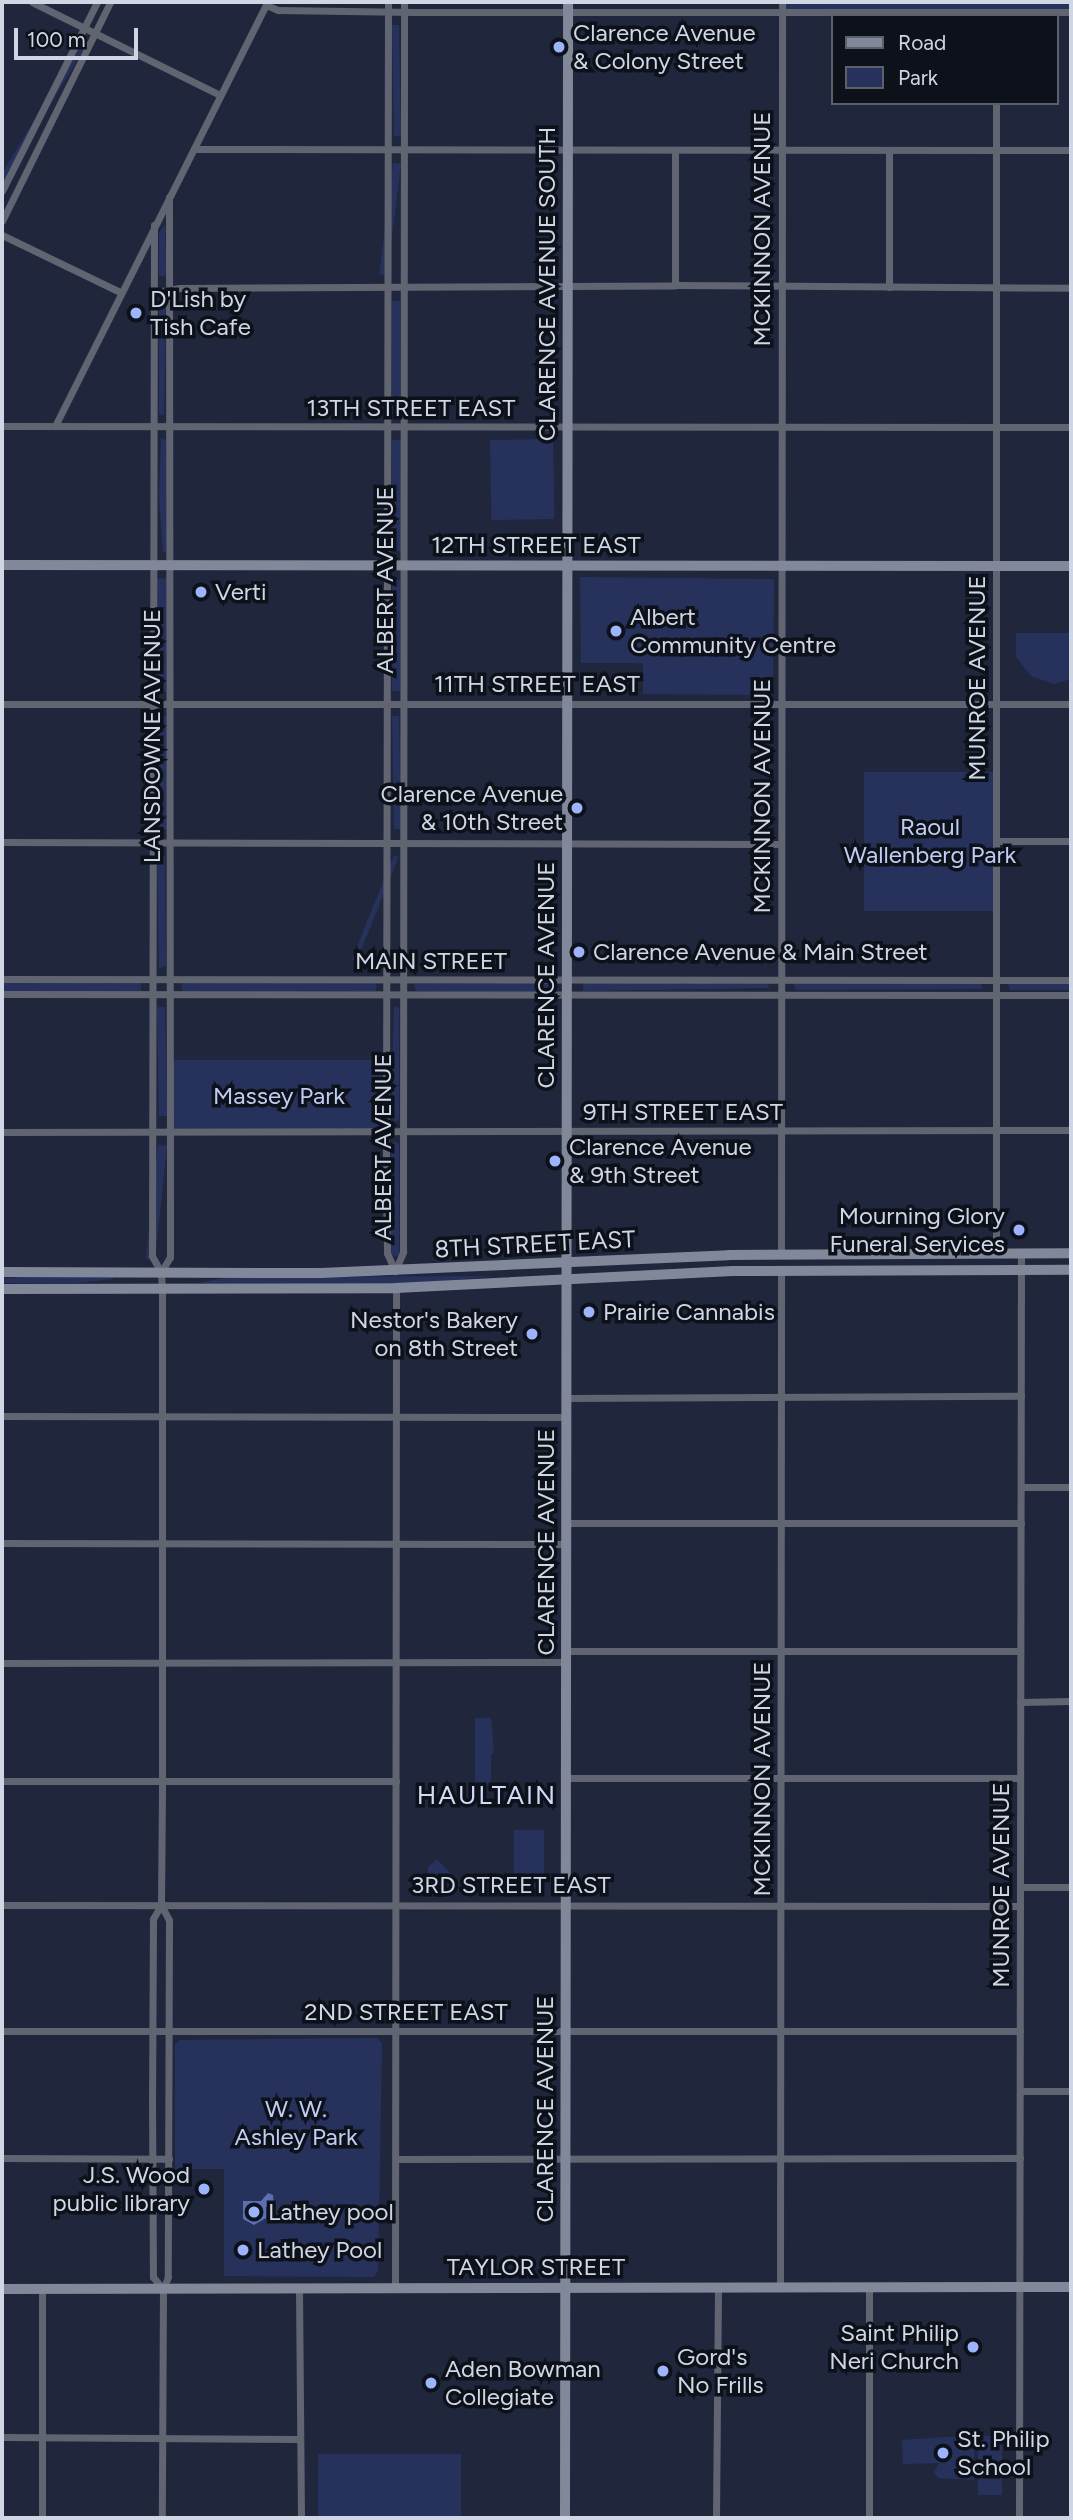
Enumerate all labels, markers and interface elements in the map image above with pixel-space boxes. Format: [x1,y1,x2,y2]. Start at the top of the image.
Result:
scale bar [18,14,142,58]
legend [832,14,1059,105]
place label: Clarence Avenue & Colony Street [573,19,756,75]
text: 100 m [27,27,86,52]
text: Road [898,30,946,55]
marker: Clarence Avenue & Colony Street [551,39,567,55]
text: Park [898,65,938,90]
street label: MCKINNON AVENUE [748,112,776,346]
street label: CLARENCE AVENUE SOUTH [533,127,561,441]
place label: D'Lish by Tish Cafe [150,285,251,341]
marker: D'Lish by Tish Cafe [128,305,144,321]
street label: 13TH STREET EAST [306,394,516,422]
street label: ALBERT AVENUE [371,486,399,674]
street label: 12TH STREET EAST [431,531,641,559]
street label: MUNROE AVENUE [963,575,991,781]
place label: Verti [215,578,267,606]
marker: Verti [193,584,209,600]
place label: Albert Community Centre [630,603,836,659]
street label: LANSDOWNE AVENUE [138,609,166,863]
marker: Albert Community Centre [608,623,624,639]
street label: 11TH STREET EAST [434,670,640,698]
street label: MCKINNON AVENUE [748,679,776,913]
place label: Clarence Avenue & 10th Street [380,780,563,836]
marker: Clarence Avenue & 10th Street [569,800,585,816]
park label: Raoul Wallenberg Park [844,813,1016,869]
street label: CLARENCE AVENUE [532,861,560,1089]
place label: Clarence Avenue & Main Street [593,938,928,966]
marker: Clarence Avenue & Main Street [571,944,587,960]
street label: MAIN STREET [355,947,507,975]
street label: ALBERT AVENUE [369,1053,397,1241]
park label: Massey Park [213,1082,345,1110]
street label: 9TH STREET EAST [583,1098,783,1126]
place label: Clarence Avenue & 9th Street [569,1133,752,1189]
marker: Clarence Avenue & 9th Street [547,1153,563,1169]
place label: Mourning Glory Funeral Services [829,1202,1005,1258]
marker: Mourning Glory Funeral Services [1011,1222,1027,1238]
street label: 8TH STREET EAST [434,1224,636,1264]
place label: Prairie Cannabis [603,1298,775,1326]
marker: Prairie Cannabis [581,1304,597,1320]
place label: Nestor's Bakery on 8th Street [350,1306,518,1362]
marker: Nestor's Bakery on 8th Street [524,1326,540,1342]
street label: CLARENCE AVENUE [532,1428,560,1656]
street label: MCKINNON AVENUE [748,1662,776,1896]
district label: HAULTAIN [418,1780,556,1812]
street label: MUNROE AVENUE [987,1782,1015,1988]
street label: 3RD STREET EAST [411,1871,611,1899]
street label: CLARENCE AVENUE [531,1995,559,2223]
street label: 2ND STREET EAST [304,1998,508,2026]
park label: W. W. Ashley Park [234,2095,358,2151]
place label: J.S. Wood public library [53,2161,190,2217]
marker: J.S. Wood public library [196,2181,212,2197]
place label: Lathey pool [268,2198,394,2226]
marker: Lathey pool [246,2204,262,2220]
place label: Lathey Pool [257,2236,382,2264]
marker: Lathey Pool [235,2242,251,2258]
street label: TAYLOR STREET [447,2253,625,2281]
place label: Saint Philip Neri Church [829,2319,959,2375]
marker: Saint Philip Neri Church [965,2339,981,2355]
place label: Gord's No Frills [677,2343,764,2399]
place label: Aden Bowman Collegiate [445,2355,601,2411]
marker: Gord's No Frills [655,2363,671,2379]
marker: Aden Bowman Collegiate [423,2375,439,2391]
place label: St. Philip School [957,2425,1050,2481]
marker: St. Philip School [935,2445,951,2461]

